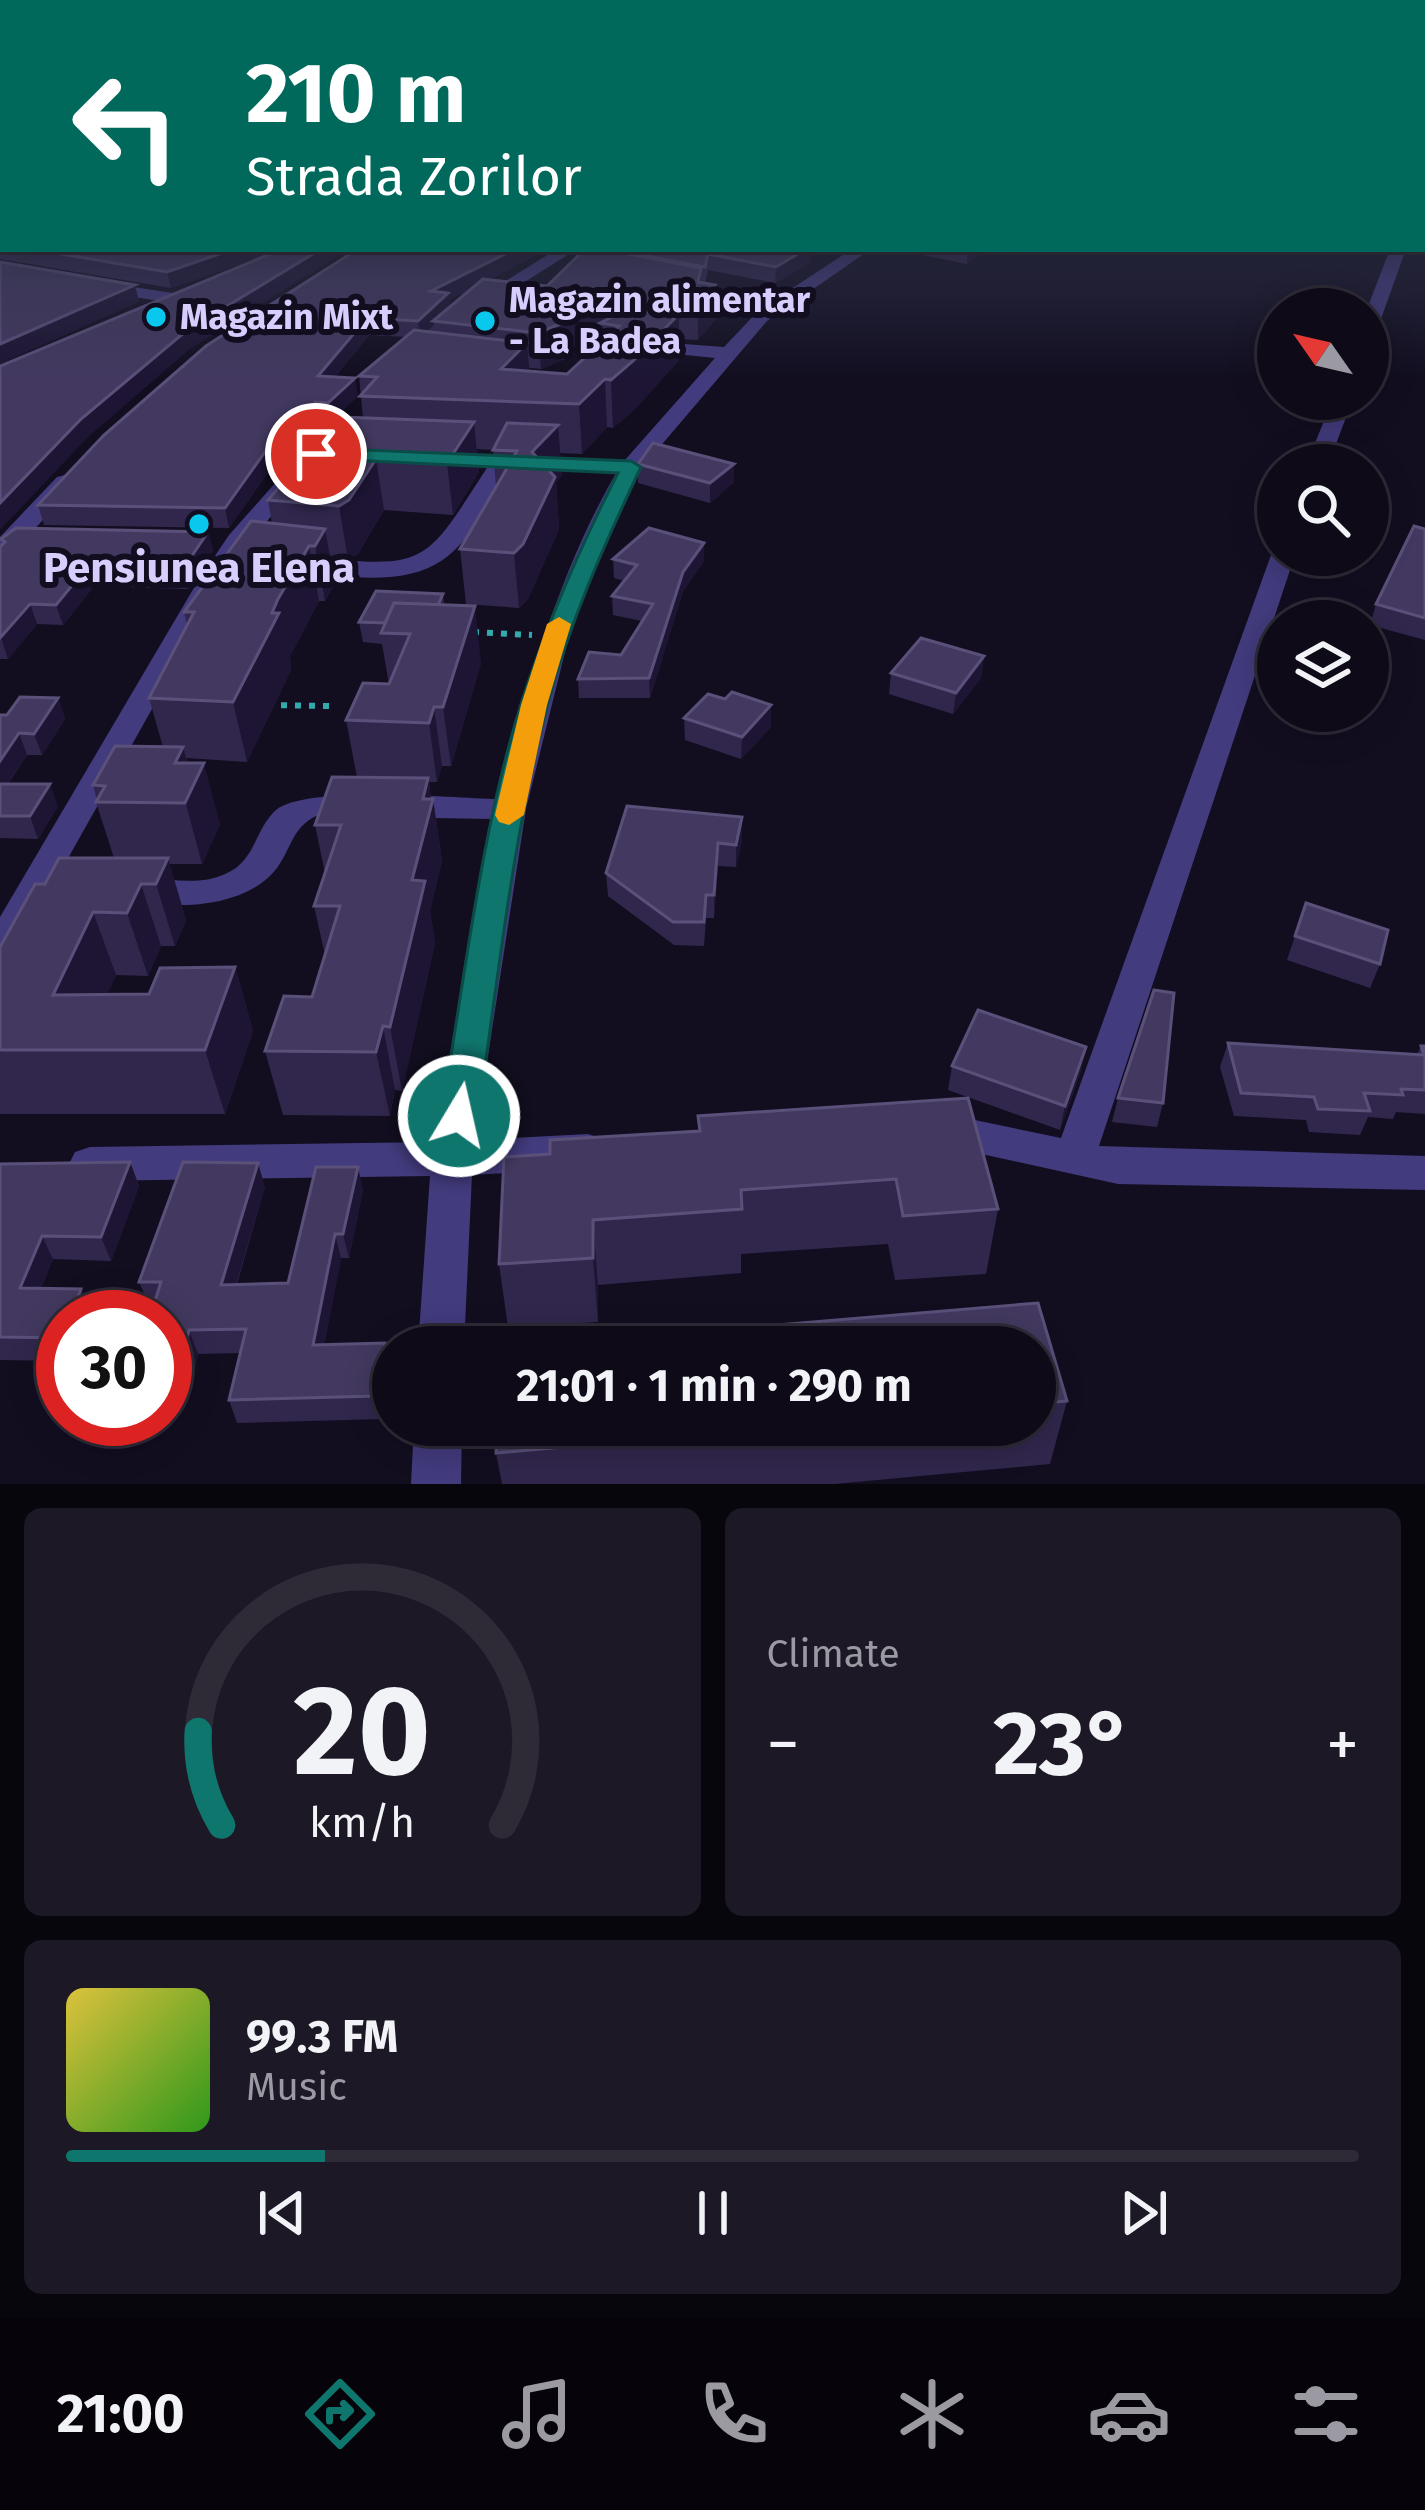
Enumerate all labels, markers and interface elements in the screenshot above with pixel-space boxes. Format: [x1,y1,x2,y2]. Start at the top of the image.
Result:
text: 210 m [246,43,467,144]
icon: left [48,48,204,204]
text: Strada Zorilor [246,145,582,209]
place label: Magazin alimentar - La Badea [509,278,811,363]
north arrow [1257,288,1389,420]
map controls [1257,288,1389,732]
place label: Magazin Mixt [180,295,394,339]
marker: Magazin Mixt [143,304,169,330]
marker: Magazin alimentar - La Badea [472,308,498,334]
pin [265,403,367,505]
icon: arrive [283,421,349,487]
button: search [1257,444,1389,576]
marker: Pensiunea Elena [186,511,212,537]
place label: Pensiunea Elena [43,543,355,593]
button: layers [1257,600,1389,732]
position arrow [396,1053,522,1179]
speed limit sign: 30 [36,1290,192,1446]
text: 21:01 · 1 min · 290 m [516,1359,912,1413]
text: Climate [767,1631,900,1677]
text: 20 [293,1657,431,1807]
text: 23° [993,1690,1133,1798]
text: − [767,1705,800,1784]
text: + [1326,1705,1359,1784]
text: km/h [309,1797,415,1848]
text: 99.3 FM [246,2010,398,2064]
text: Music [246,2064,347,2110]
icon: previous [249,2180,315,2246]
icon: pause [680,2180,746,2246]
icon: next [1111,2180,1177,2246]
icon: directions [298,2372,382,2456]
icon: music [495,2372,579,2456]
icon: phone [692,2372,776,2456]
icon: climate [890,2372,974,2456]
icon: car [1087,2372,1171,2456]
icon: filters [1284,2372,1368,2456]
text: 21:00 [57,2382,185,2446]

